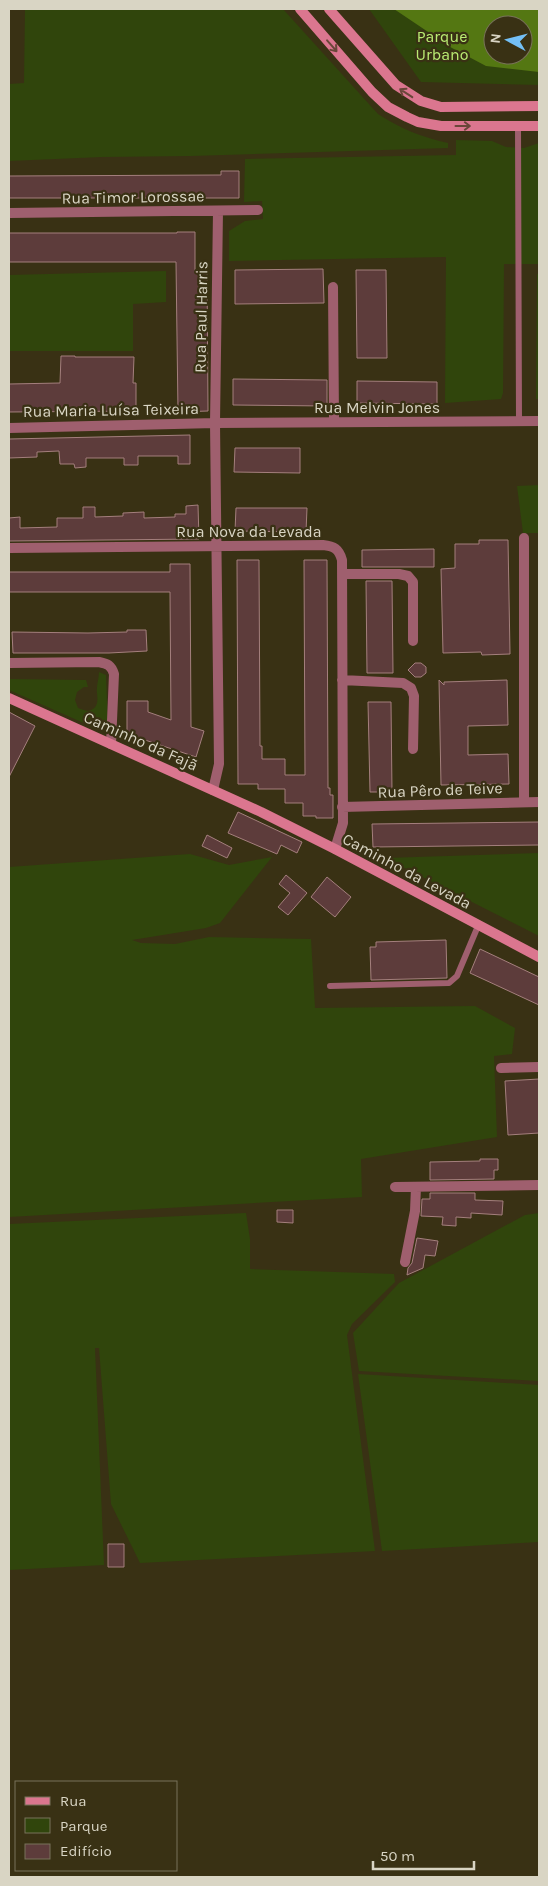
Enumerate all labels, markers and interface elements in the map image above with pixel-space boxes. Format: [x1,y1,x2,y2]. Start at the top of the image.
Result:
north arrow [483,15,533,65]
park label: Parque Urbano [416,27,468,64]
text: N [487,32,505,44]
one-way arrow [326,39,337,52]
one-way arrow [399,87,413,98]
one-way arrow [454,121,471,131]
street label: Rua Timor Lorossae [61,186,205,208]
street label: Rua Paul Harris [191,261,211,373]
street label: Rua Melvin Jones [314,398,440,417]
street label: Rua Maria Luísa Teixeira [23,399,199,421]
street label: Rua Nova da Levada [176,522,322,541]
street label: Caminho da Fajã [81,707,201,775]
street label: Rua Pêro de Teive [377,778,503,802]
street label: Caminho da Levada [339,829,475,913]
legend [15,1781,178,1871]
text: Rua [60,1792,87,1810]
text: Parque [60,1817,108,1835]
scale bar [373,1838,474,1870]
text: Edifício [60,1842,112,1860]
text: 50 m [380,1847,415,1865]

